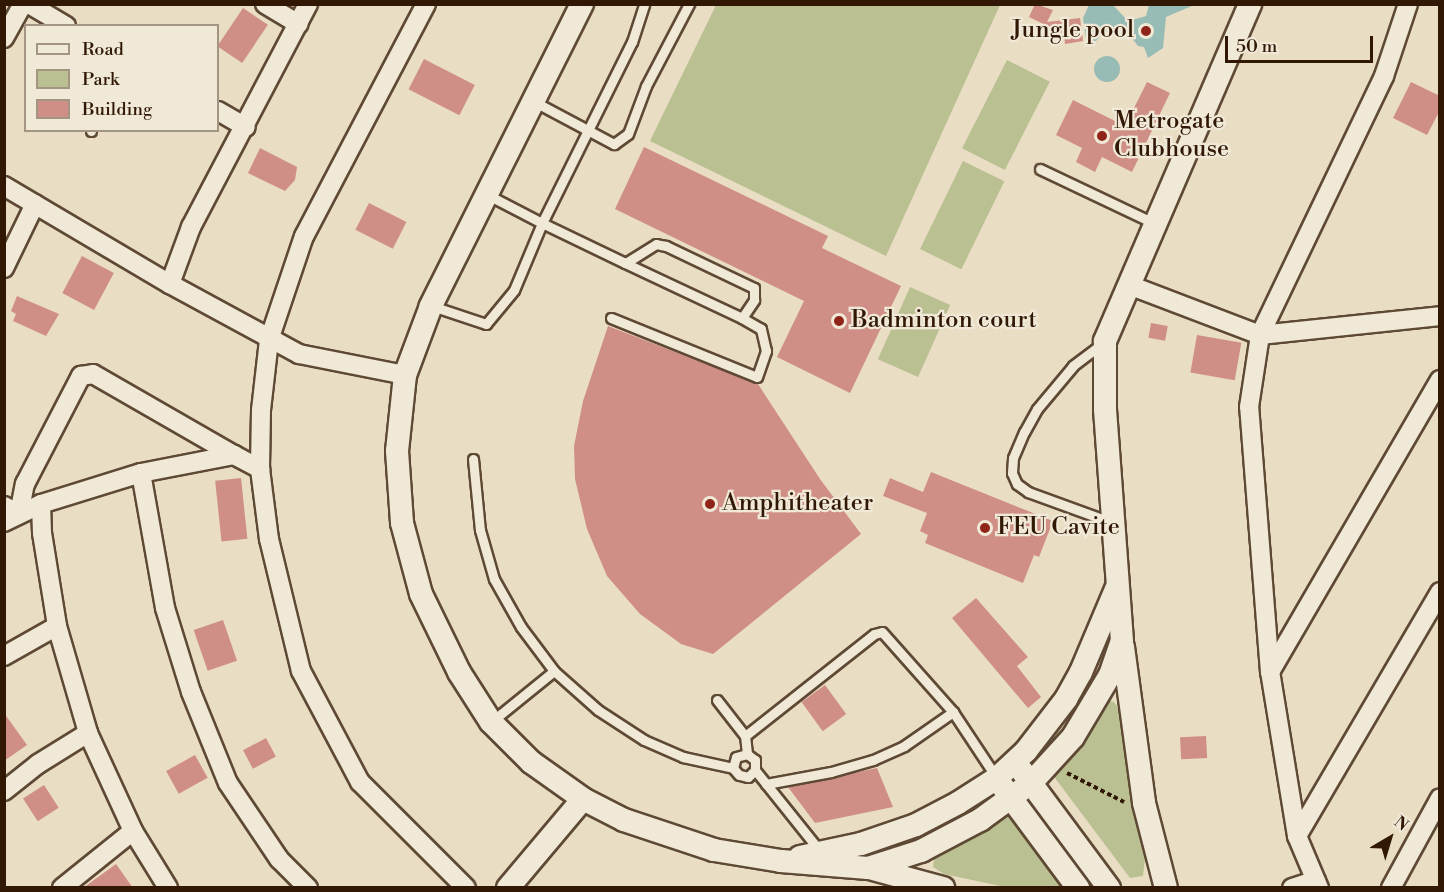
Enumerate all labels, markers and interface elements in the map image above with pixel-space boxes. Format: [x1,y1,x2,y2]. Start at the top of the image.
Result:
place label: Jungle pool [1011,17,1134,45]
legend [24,24,219,132]
marker: Jungle pool [1139,24,1153,38]
scale bar [1228,24,1376,62]
text: 50 m [1236,35,1277,58]
text: Road [82,38,124,61]
text: Park [82,68,119,91]
text: Building [82,98,152,121]
place label: Metrogate Clubhouse [1114,108,1229,164]
marker: Metrogate Clubhouse [1095,129,1109,143]
place label: Badminton court [851,307,1037,335]
marker: Badminton court [832,314,846,328]
place label: Amphitheater [722,490,873,518]
marker: Amphitheater [703,497,717,511]
place label: FEU Cavite [997,514,1120,542]
marker: FEU Cavite [978,521,992,535]
north arrow [1360,808,1420,868]
text: N [1390,812,1412,836]

